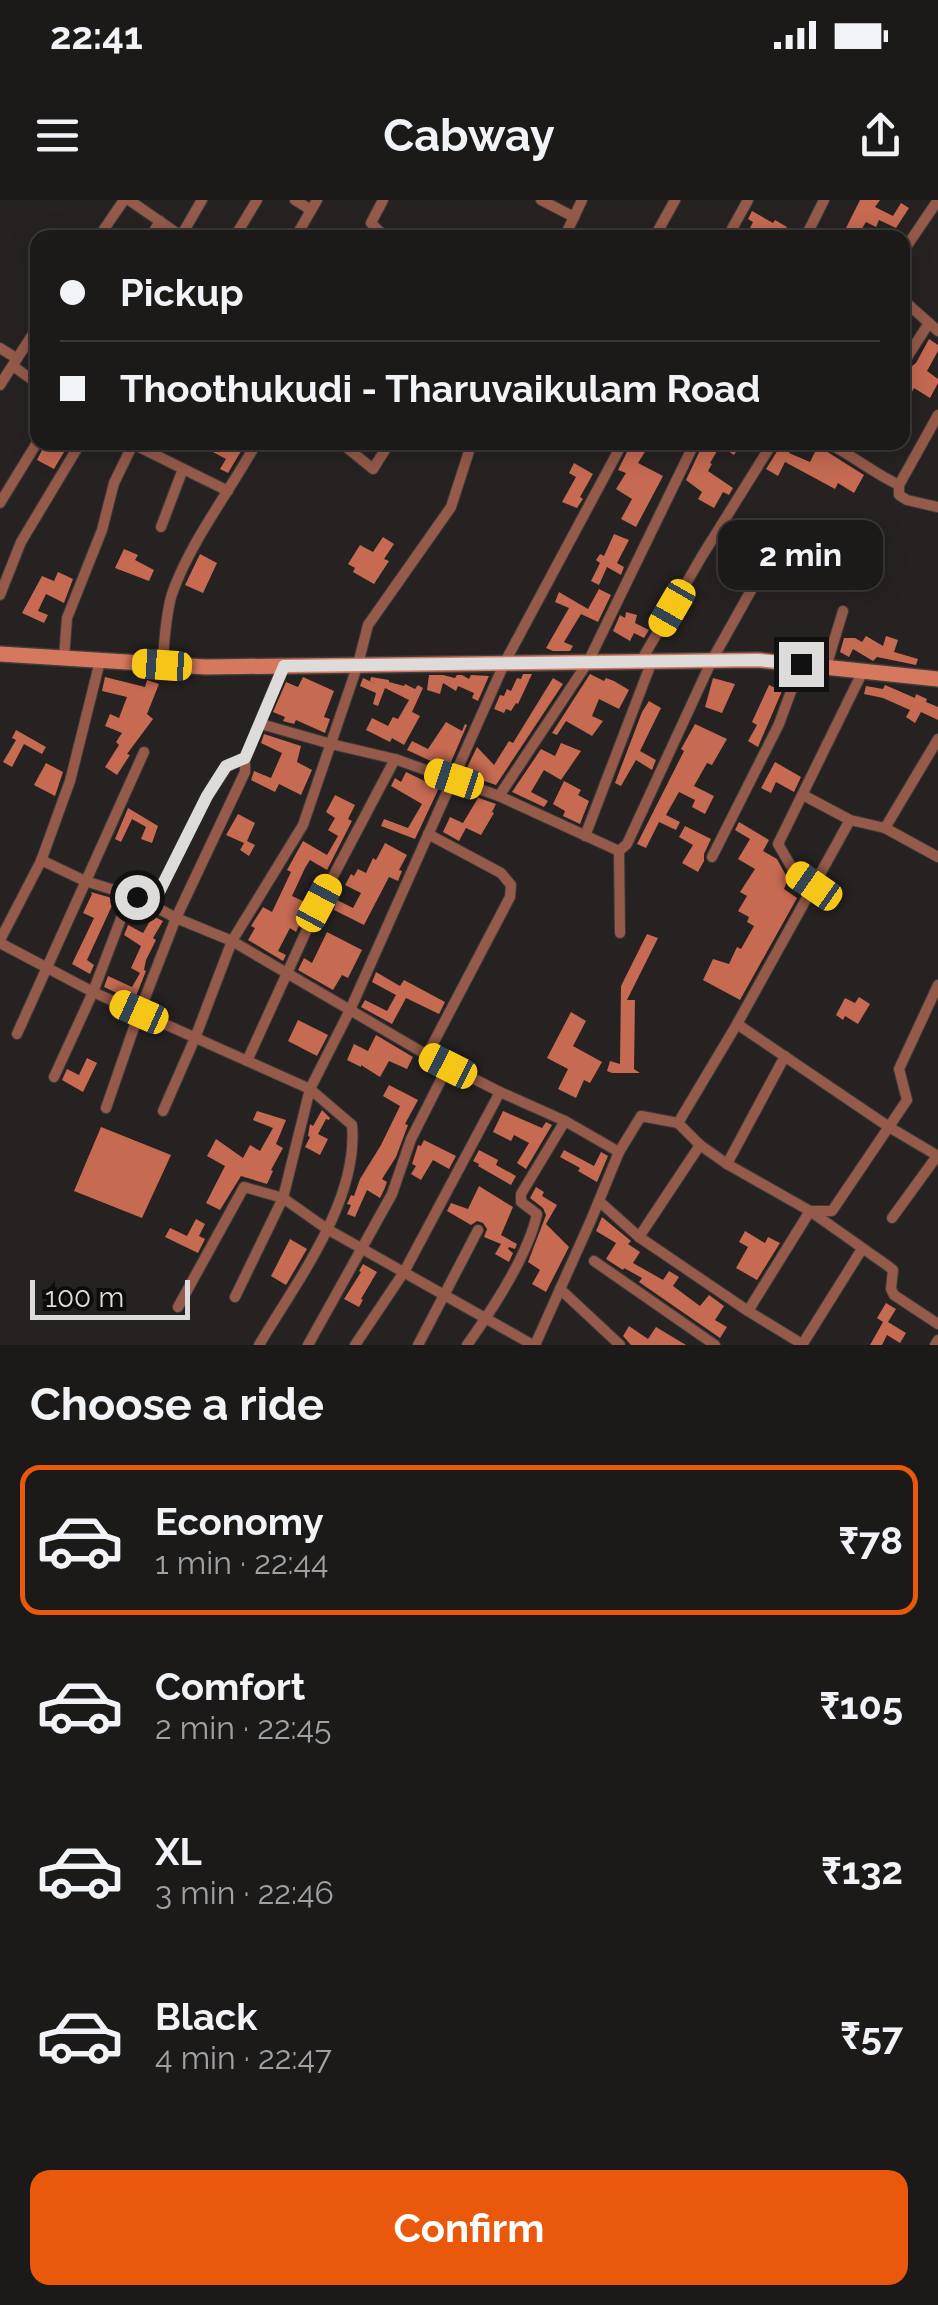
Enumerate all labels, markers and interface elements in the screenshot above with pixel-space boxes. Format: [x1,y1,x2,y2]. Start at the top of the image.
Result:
text: 22:41 [50,13,143,58]
icon: menu [30,108,85,163]
icon: share [853,108,908,163]
text: Cabway [383,109,555,162]
text: Pickup [120,270,244,315]
text: Thoothukudi - Tharuvaikulam Road [120,366,760,411]
callout: 2 min [718,519,884,589]
text: 2 min [759,536,842,573]
car [644,575,700,641]
route end [779,642,824,687]
car [131,648,193,682]
car [421,755,487,803]
car [781,857,847,915]
car [292,869,346,937]
route start [115,875,160,920]
car [105,986,173,1038]
car [414,1039,482,1093]
scale bar [30,1275,190,1320]
text: 100 m [45,1281,124,1314]
text: Choose a ride [30,1378,324,1431]
icon: car [35,1495,125,1585]
text: Economy [155,1499,324,1544]
text: ₹78 [838,1518,903,1563]
text: 1 min · 22:44 [155,1544,329,1581]
icon: car [35,1660,125,1750]
text: Comfort [155,1664,305,1709]
text: ₹105 [820,1683,903,1728]
text: 2 min · 22:45 [155,1709,332,1746]
icon: car [35,1825,125,1915]
text: XL [155,1829,202,1874]
text: ₹132 [821,1848,903,1893]
text: 3 min · 22:46 [155,1874,334,1911]
icon: car [35,1990,125,2080]
text: Black [155,1994,257,2039]
text: ₹57 [840,2013,903,2058]
text: 4 min · 22:47 [155,2039,332,2076]
button: Confirm [30,2170,908,2285]

